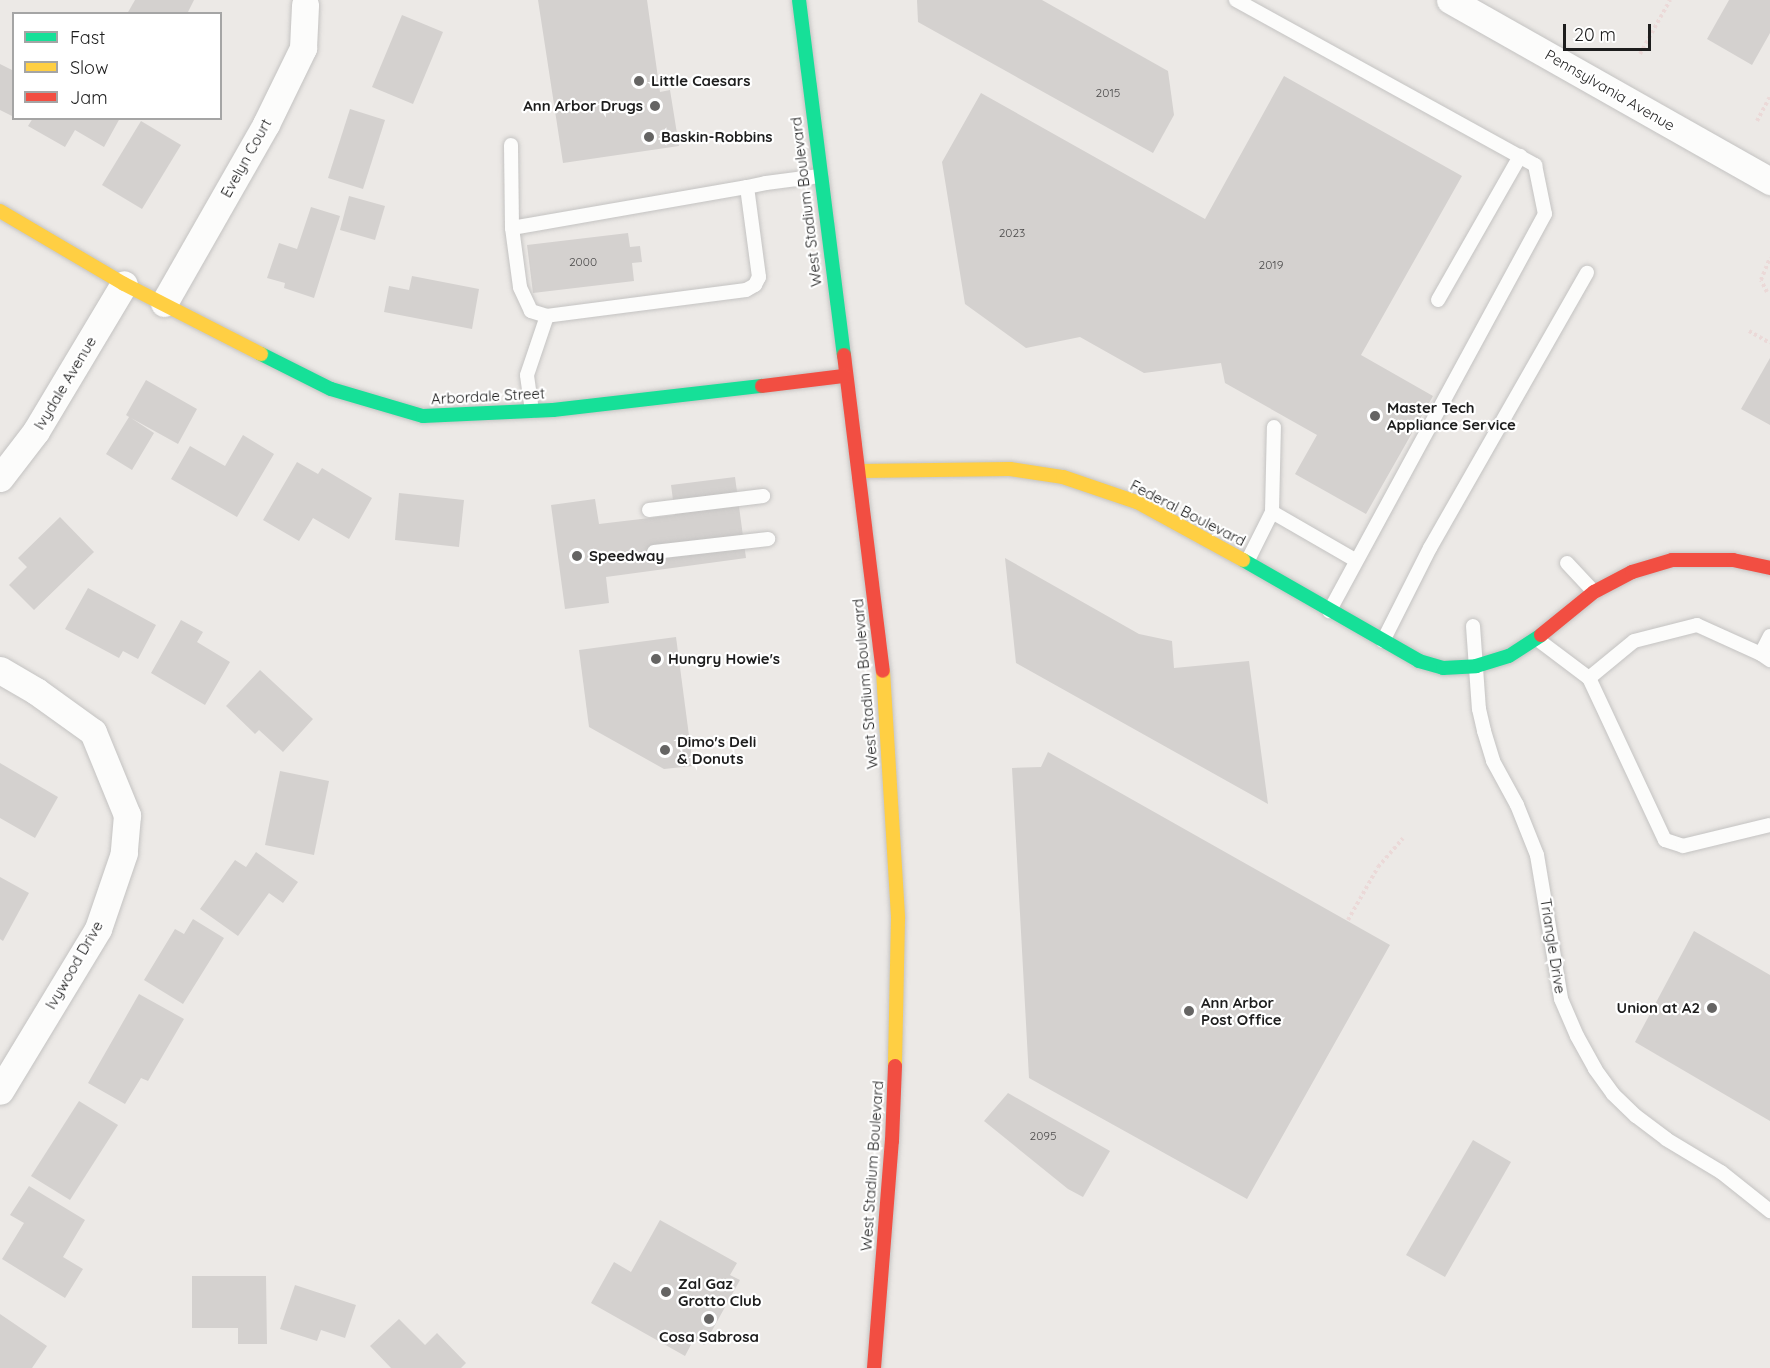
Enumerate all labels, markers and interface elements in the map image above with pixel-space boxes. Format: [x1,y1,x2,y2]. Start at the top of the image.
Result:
legend [12,12,222,120]
scale bar [1566,12,1654,50]
text: 20 m [1574,23,1616,46]
text: Fast [70,26,105,49]
street label: Pennsylvania Avenue [1542,46,1678,134]
text: Slow [70,56,108,79]
place label: Little Caesars [651,72,750,90]
marker: Little Caesars [632,74,646,88]
text: Jam [70,86,108,109]
house number: 2015 [1096,86,1120,100]
place label: Ann Arbor Drugs [523,97,643,115]
marker: Ann Arbor Drugs [648,99,662,113]
street label: Evelyn Court [217,115,275,201]
street label: West Stadium Boulevard [787,116,825,288]
place label: Baskin-Robbins [661,128,773,146]
marker: Baskin-Robbins [642,130,656,144]
house number: 2023 [999,226,1025,240]
house number: 2000 [569,255,597,269]
house number: 2019 [1259,258,1283,272]
street label: Ivydale Avenue [30,333,100,433]
street label: Arbordale Street [431,384,545,408]
place label: Master Tech Appliance Service [1387,398,1516,433]
marker: Master Tech Appliance Service [1368,409,1382,423]
street label: Federal Boulevard [1127,476,1249,550]
place label: Speedway [589,547,664,565]
marker: Speedway [570,549,584,563]
street label: West Stadium Boulevard [849,598,881,770]
place label: Hungry Howie's [668,650,780,668]
marker: Hungry Howie's [649,652,663,666]
place label: Dimo's Deli & Donuts [677,732,756,767]
marker: Dimo's Deli & Donuts [658,743,672,757]
street label: Triangle Drive [1537,897,1569,995]
street label: Ivywood Drive [41,918,107,1012]
place label: Ann Arbor Post Office [1201,993,1282,1028]
place label: Union at A2 [1617,999,1700,1017]
marker: Union at A2 [1705,1001,1719,1015]
marker: Ann Arbor Post Office [1182,1004,1196,1018]
street label: West Stadium Boulevard [857,1080,887,1252]
house number: 2095 [1029,1129,1057,1143]
place label: Zal Gaz Grotto Club [678,1274,761,1309]
marker: Zal Gaz Grotto Club [659,1285,673,1299]
marker: Cosa Sabrosa [702,1312,716,1326]
place label: Cosa Sabrosa [659,1328,759,1346]

